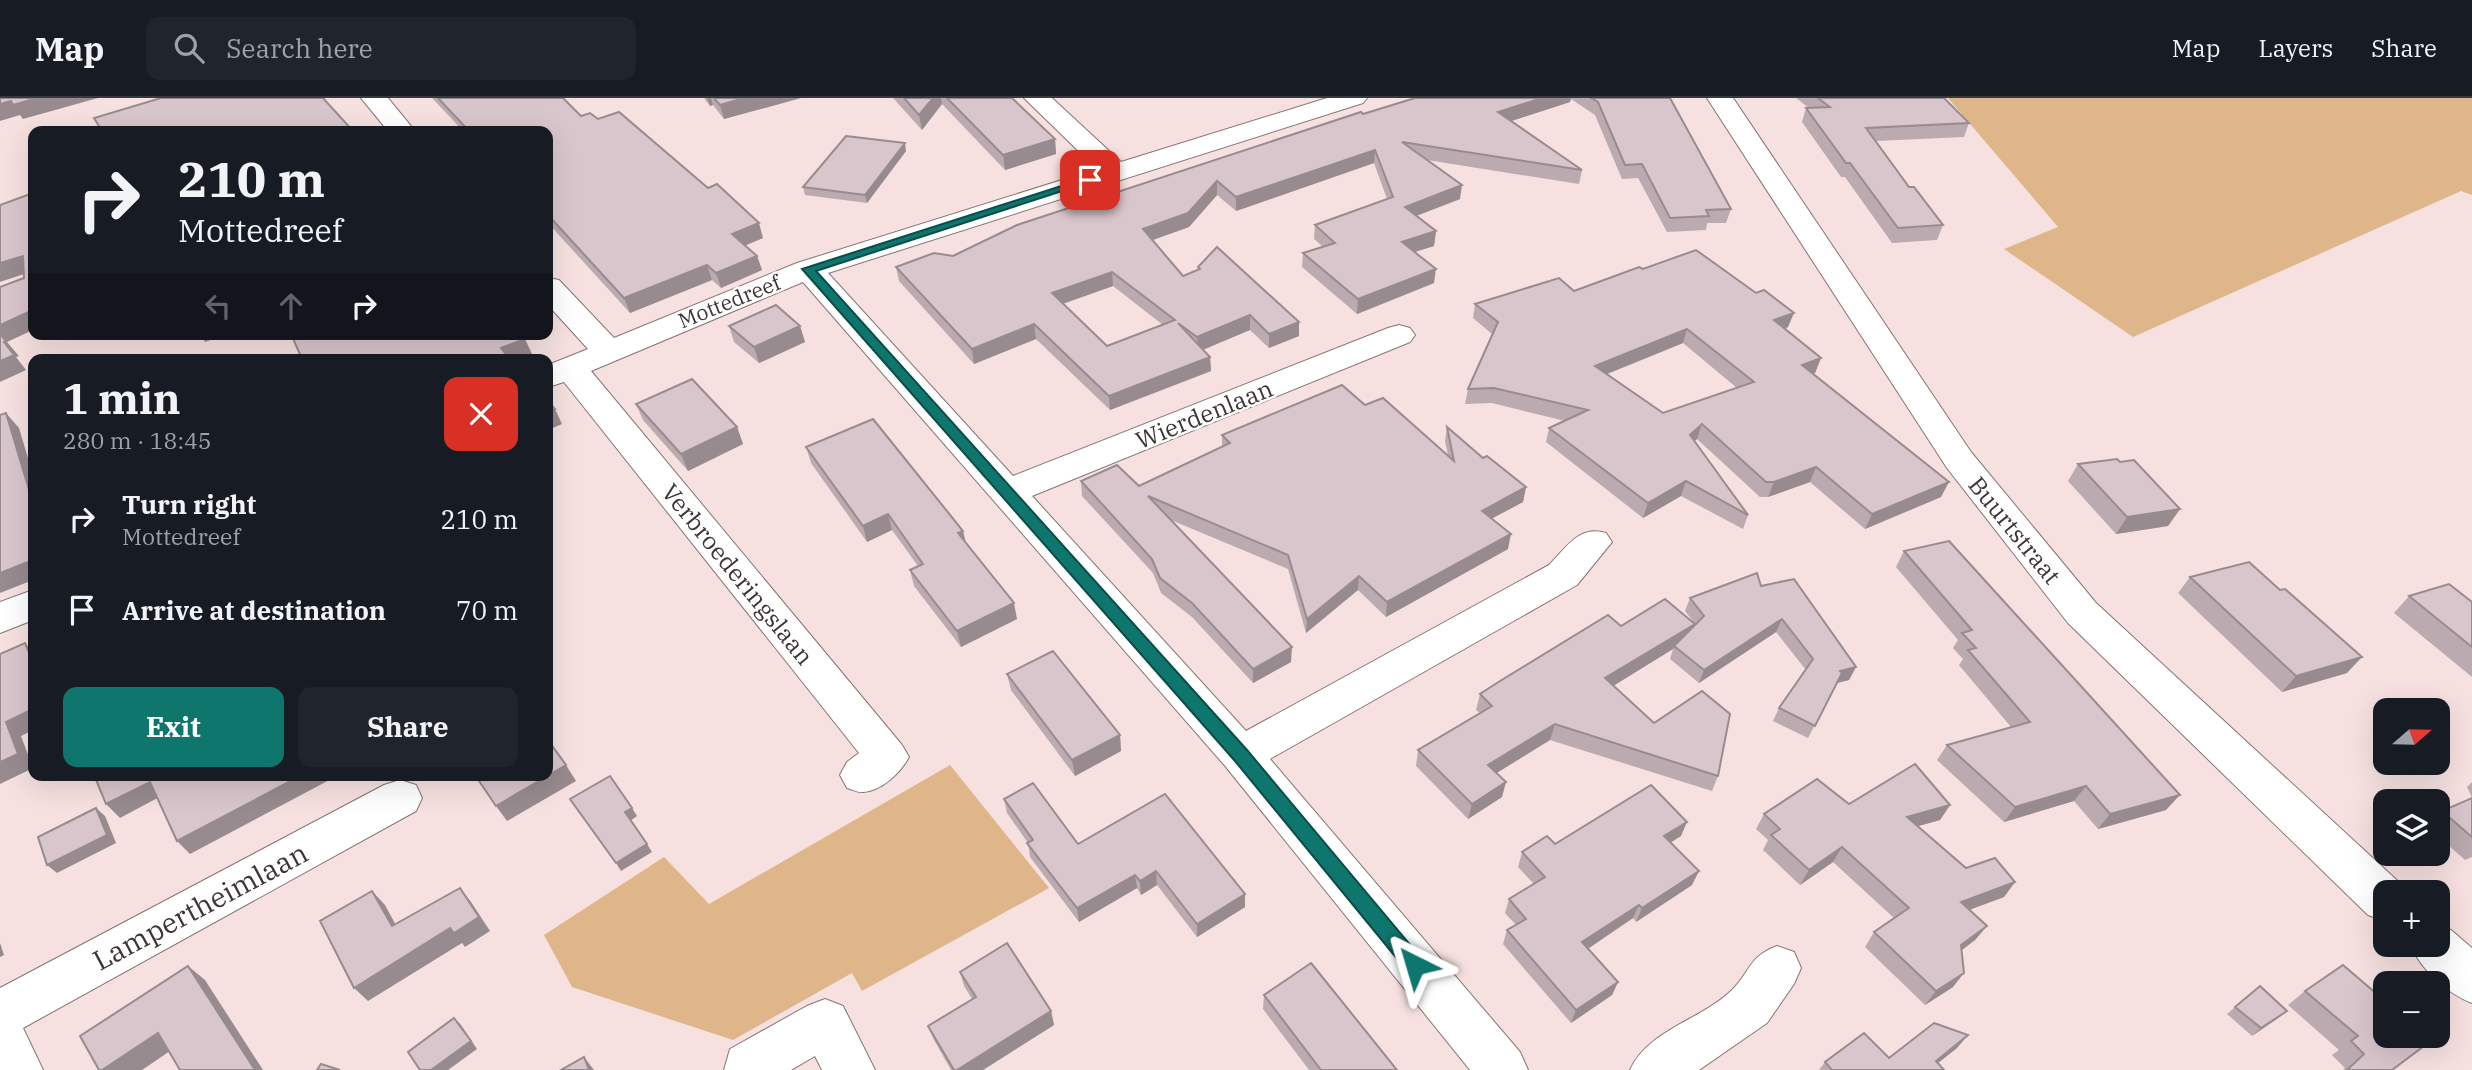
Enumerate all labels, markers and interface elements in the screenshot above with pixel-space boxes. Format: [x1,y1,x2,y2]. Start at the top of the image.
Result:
search box [146,17,636,80]
text: Map [35,27,104,70]
icon: search [170,29,208,67]
text: Search here [226,31,373,65]
text: Map [2172,32,2220,64]
text: Layers [2258,32,2333,64]
text: Share [2371,32,2437,64]
text: 210 m [178,147,325,210]
pin [1060,150,1120,210]
icon: right [63,154,154,245]
icon: arrive [1071,161,1109,199]
text: Mottedreef [178,209,343,251]
street label: Mottedreef [674,267,786,334]
icon: left [199,287,237,325]
icon: ahead [272,287,310,325]
icon: right [345,287,383,325]
text: 1 min [63,371,181,426]
street label: Wierdenlaan [1131,372,1277,456]
button: close [444,377,518,451]
text: 280 m · 18:45 [63,425,212,455]
street label: Buurtstraat [1962,469,2068,591]
street label: Verbroederingslaan [655,477,821,671]
text: Turn right [122,487,256,521]
icon: right [63,500,101,538]
text: 210 m [440,502,518,536]
text: Mottedreef [122,521,240,551]
icon: arrive [63,591,101,629]
text: Arrive at destination [122,593,386,627]
text: 70 m [456,593,518,627]
button: Exit [63,687,284,767]
button: Share [298,687,518,767]
north arrow [2373,698,2450,775]
map controls [2373,698,2450,1048]
button: layers [2373,789,2450,866]
street label: Lampertheimlaan [86,834,314,978]
button: + [2373,880,2450,957]
position arrow [1378,928,1452,1002]
button: − [2373,971,2450,1048]

